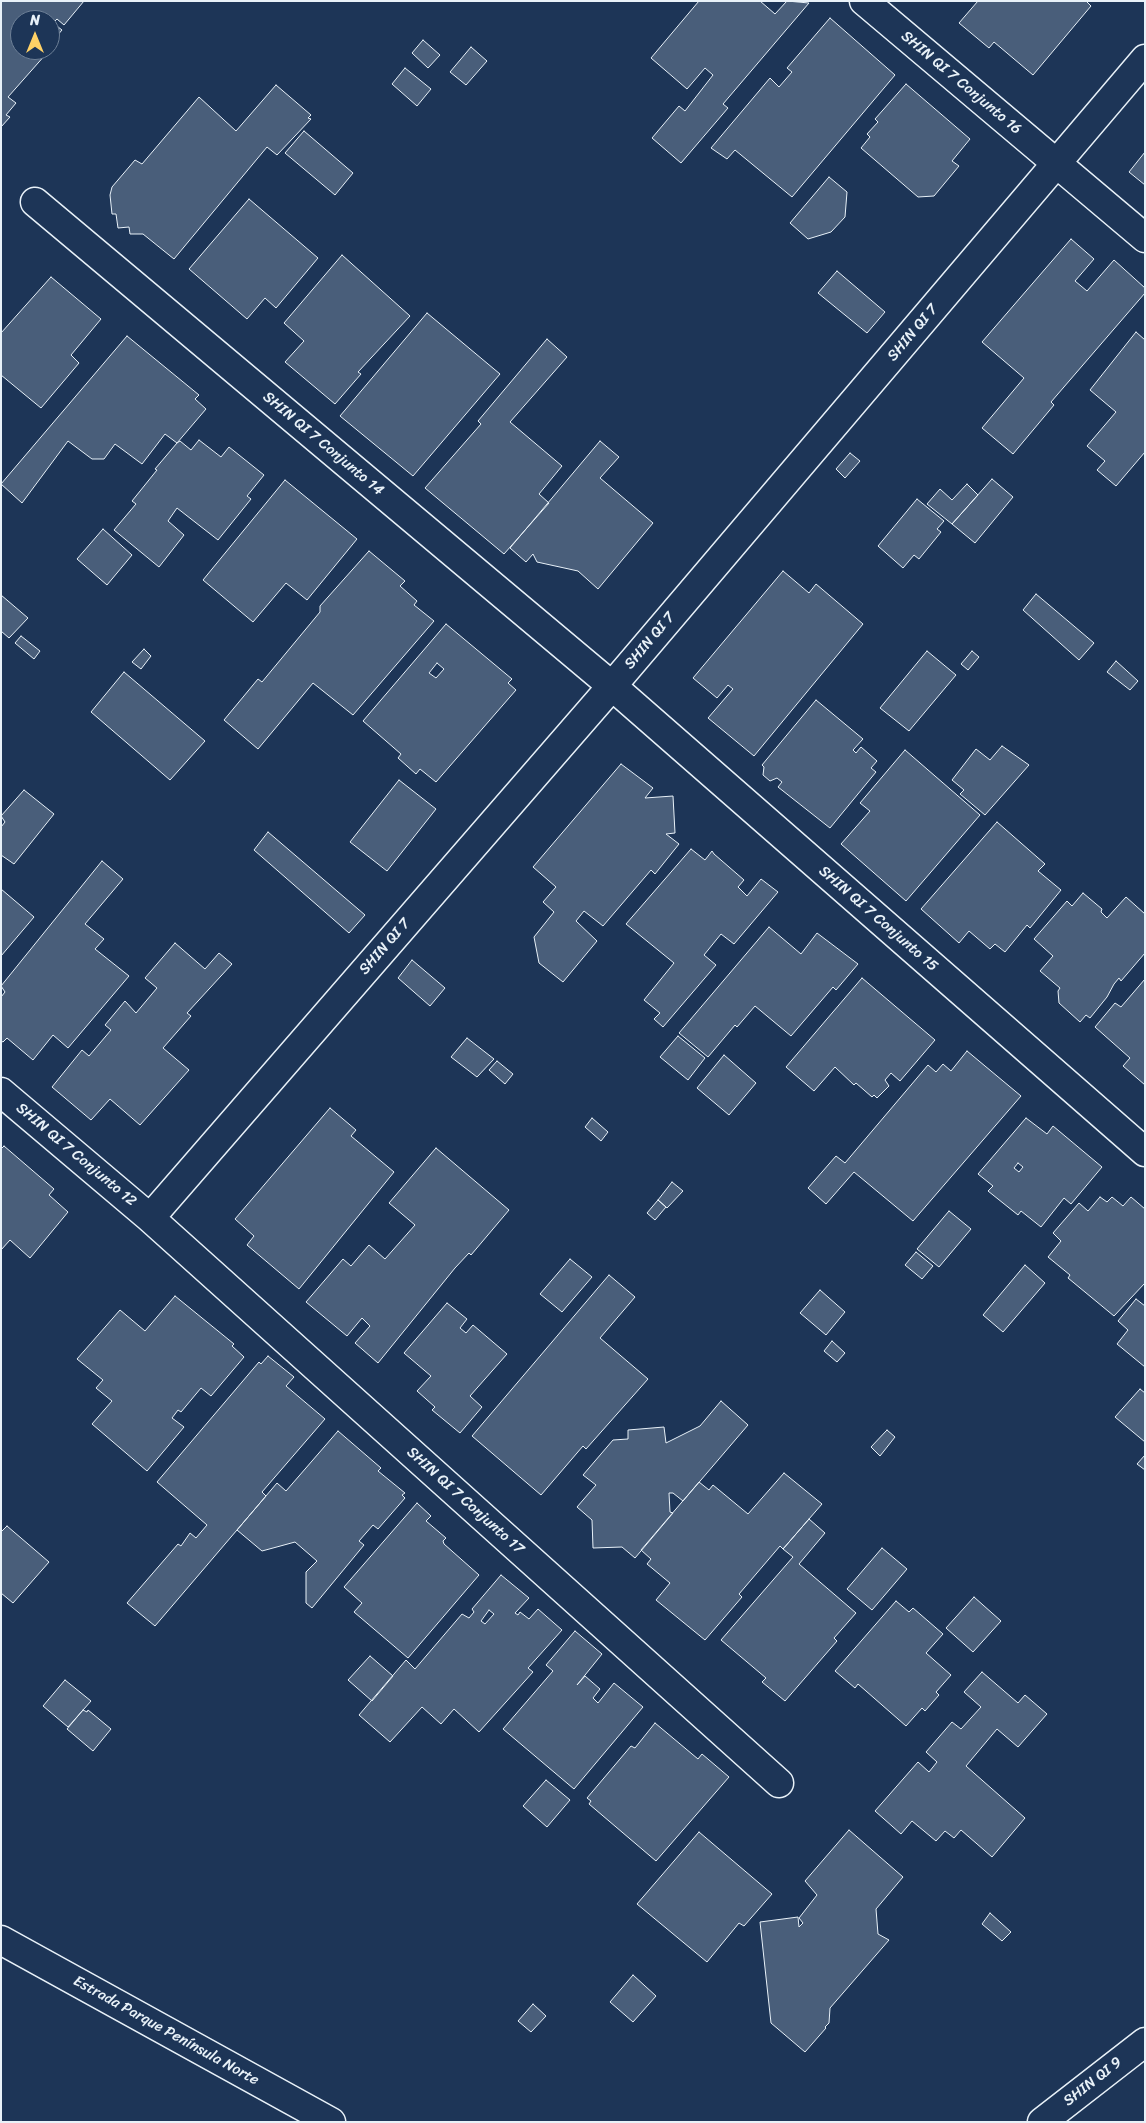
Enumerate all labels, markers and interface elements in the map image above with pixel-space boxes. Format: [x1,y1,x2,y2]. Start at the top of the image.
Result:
text: N [30,8,40,33]
north arrow [10,10,60,60]
street label: SHIN QI 7 Conjunto 16 [897,27,1025,139]
street label: SHIN QI 7 [884,301,942,365]
street label: SHIN QI 7 Conjunto 14 [259,388,387,500]
street label: SHIN QI 7 [621,609,679,673]
street label: SHIN QI 7 Conjunto 15 [815,862,941,976]
street label: SHIN QI 7 [356,915,414,979]
street label: SHIN QI 7 Conjunto 12 [12,1099,140,1211]
street label: SHIN QI 7 Conjunto 17 [403,1444,527,1558]
street label: Estrada Parque Península Norte [70,1972,262,2090]
street label: SHIN QI 9 [1060,2054,1126,2110]

